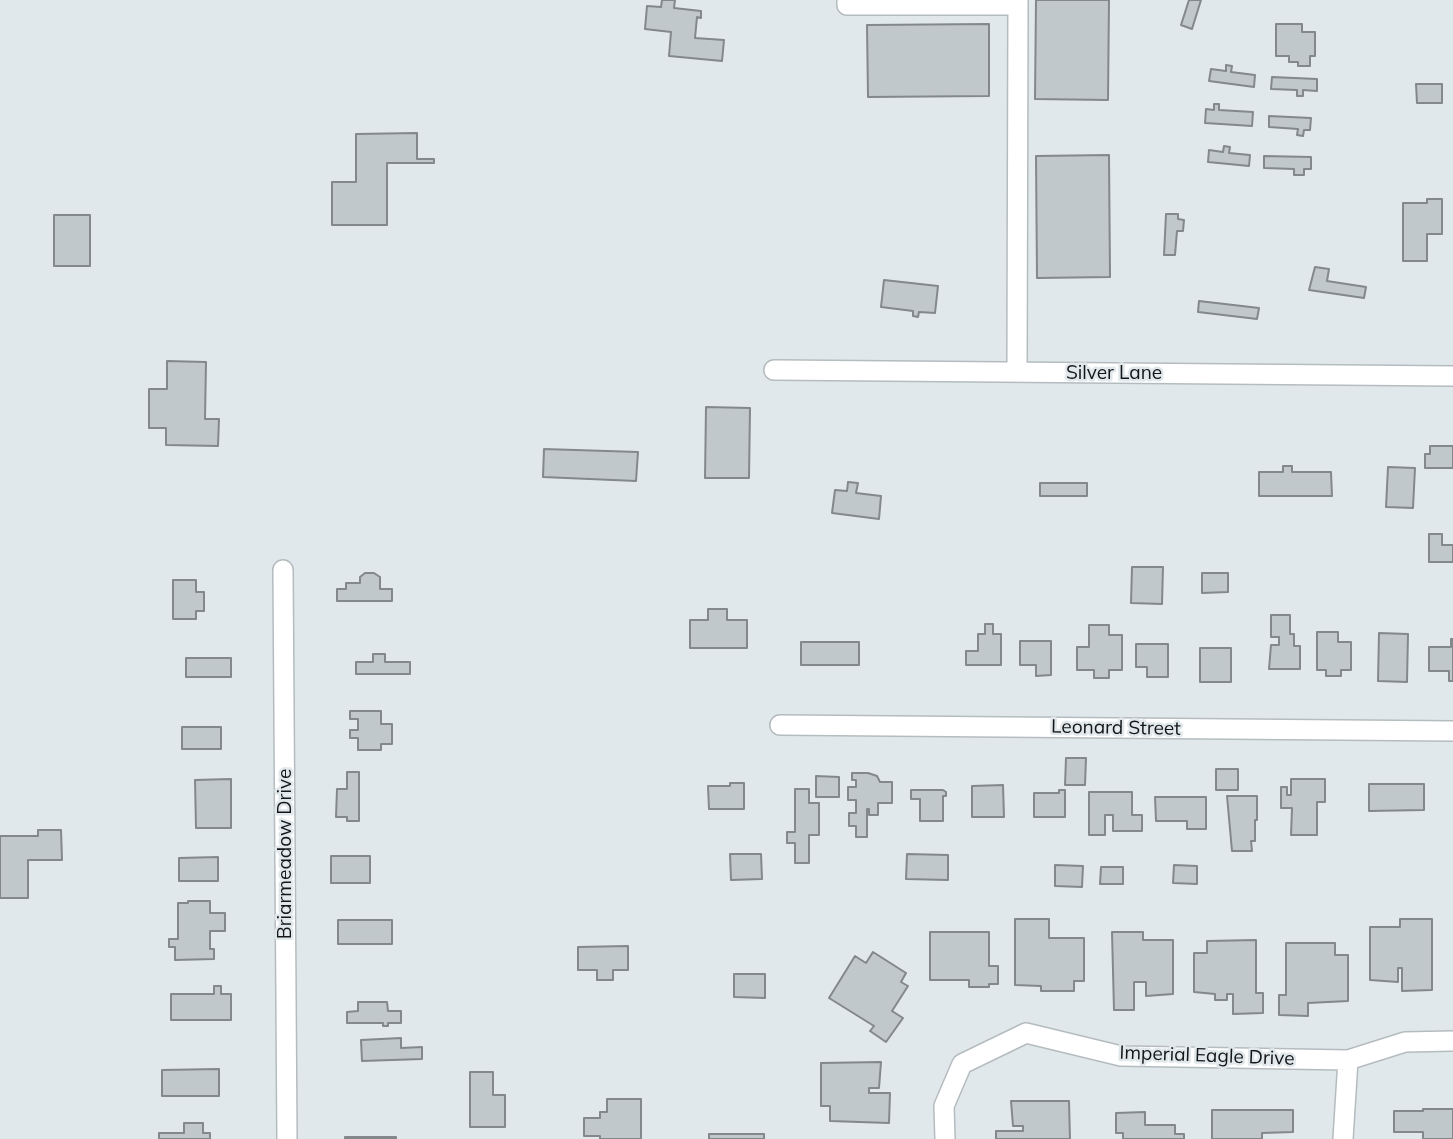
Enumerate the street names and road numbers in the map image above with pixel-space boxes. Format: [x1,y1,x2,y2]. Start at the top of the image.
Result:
street label: Silver Lane [1066,362,1162,384]
street label: Leonard Street [1051,715,1181,741]
street label: Briarmeadow Drive [274,769,296,939]
street label: Imperial Eagle Drive [1119,1042,1295,1070]

